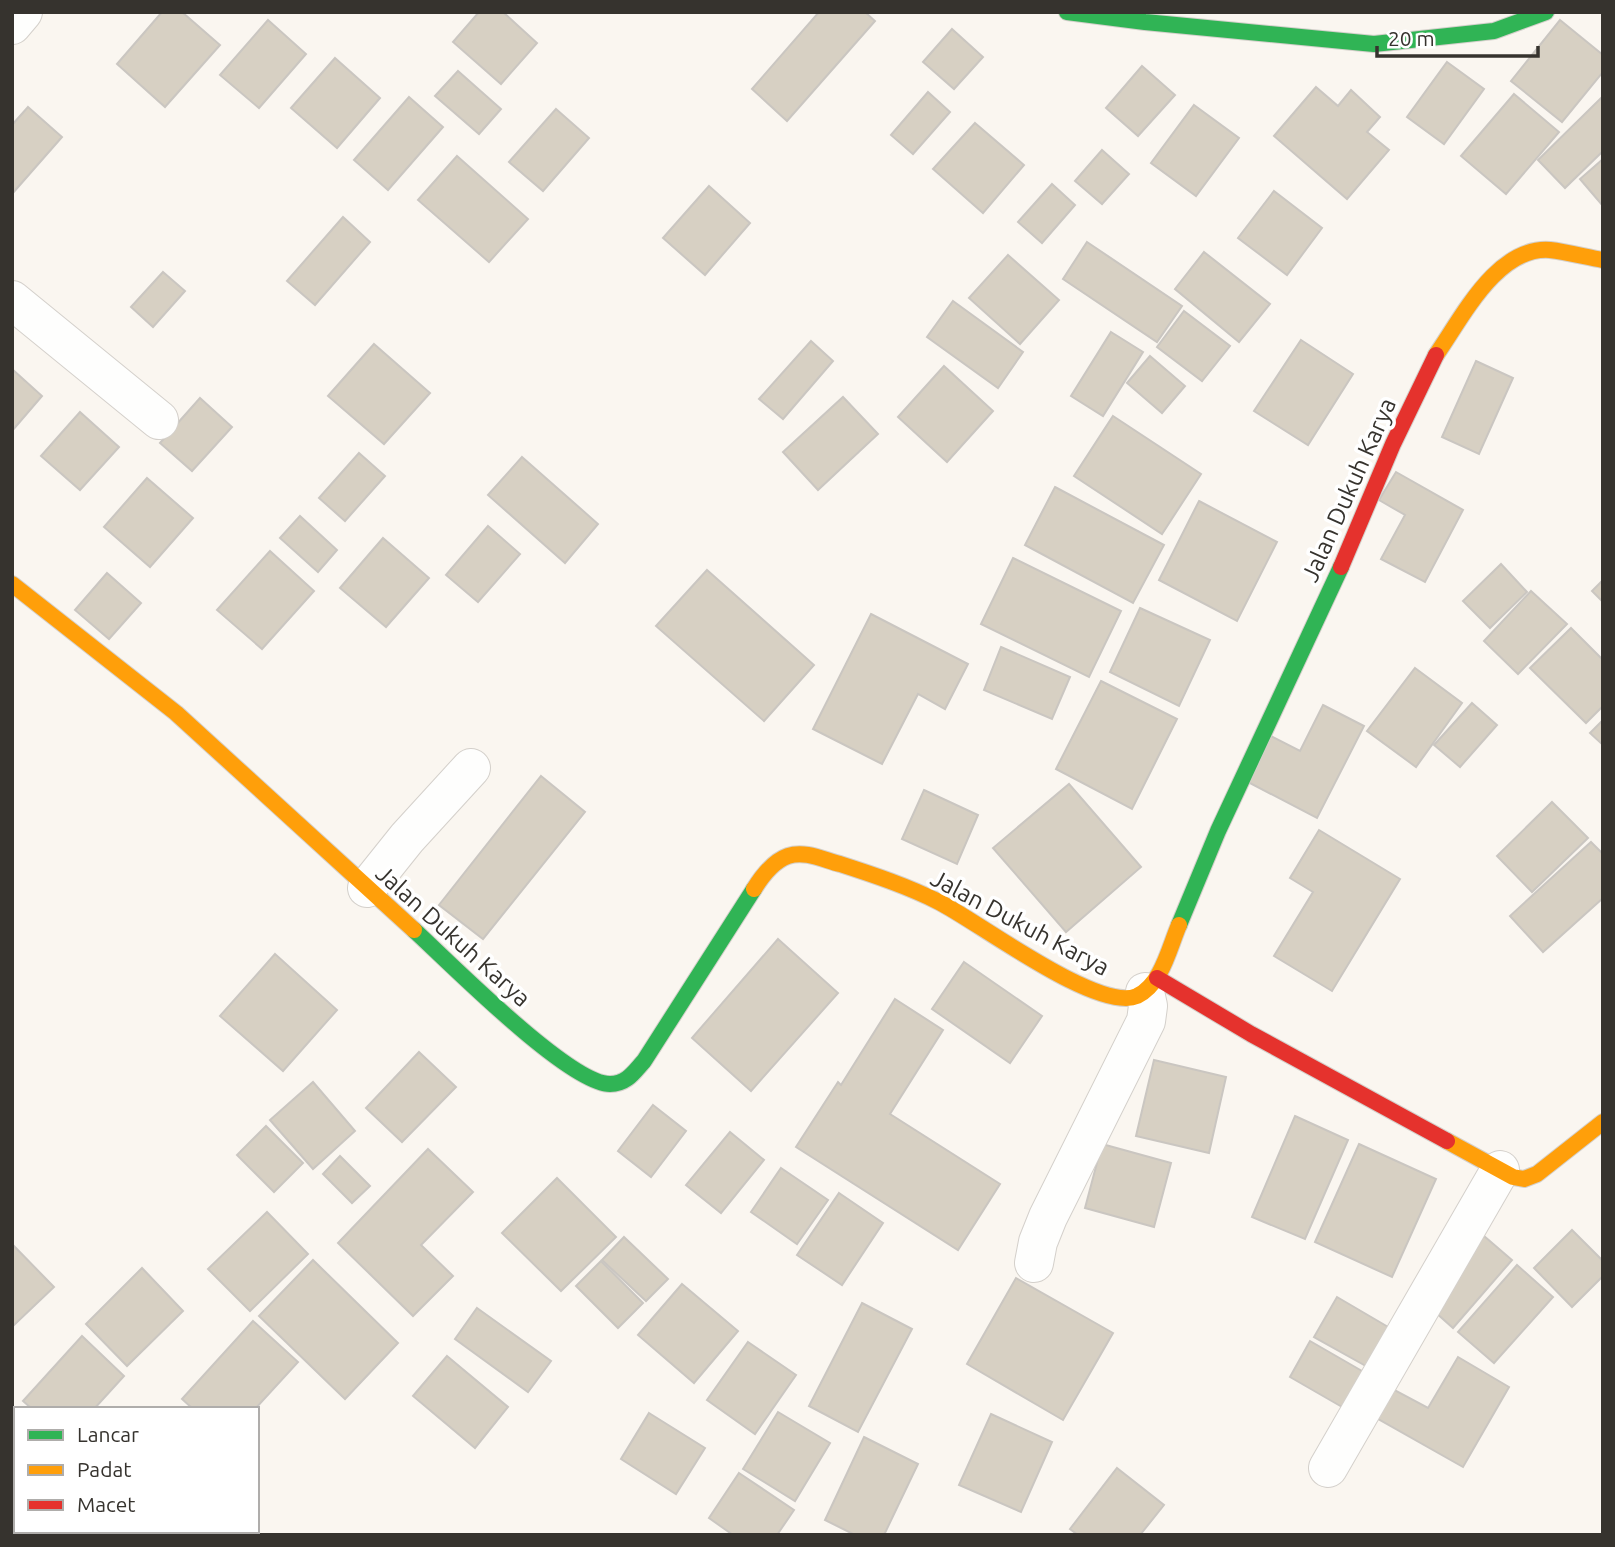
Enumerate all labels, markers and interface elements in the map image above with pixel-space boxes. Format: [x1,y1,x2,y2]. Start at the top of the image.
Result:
scale bar [1377,14,1538,58]
text: 20 m [1388,26,1435,50]
street label: Jalan Dukuh Karya [1296,394,1401,586]
street label: Jalan Dukuh Karya [371,859,536,1012]
street label: Jalan Dukuh Karya [926,864,1114,981]
legend [14,1407,259,1533]
text: Lancar [77,1422,139,1446]
text: Padat [77,1457,132,1481]
text: Macet [77,1492,136,1516]

